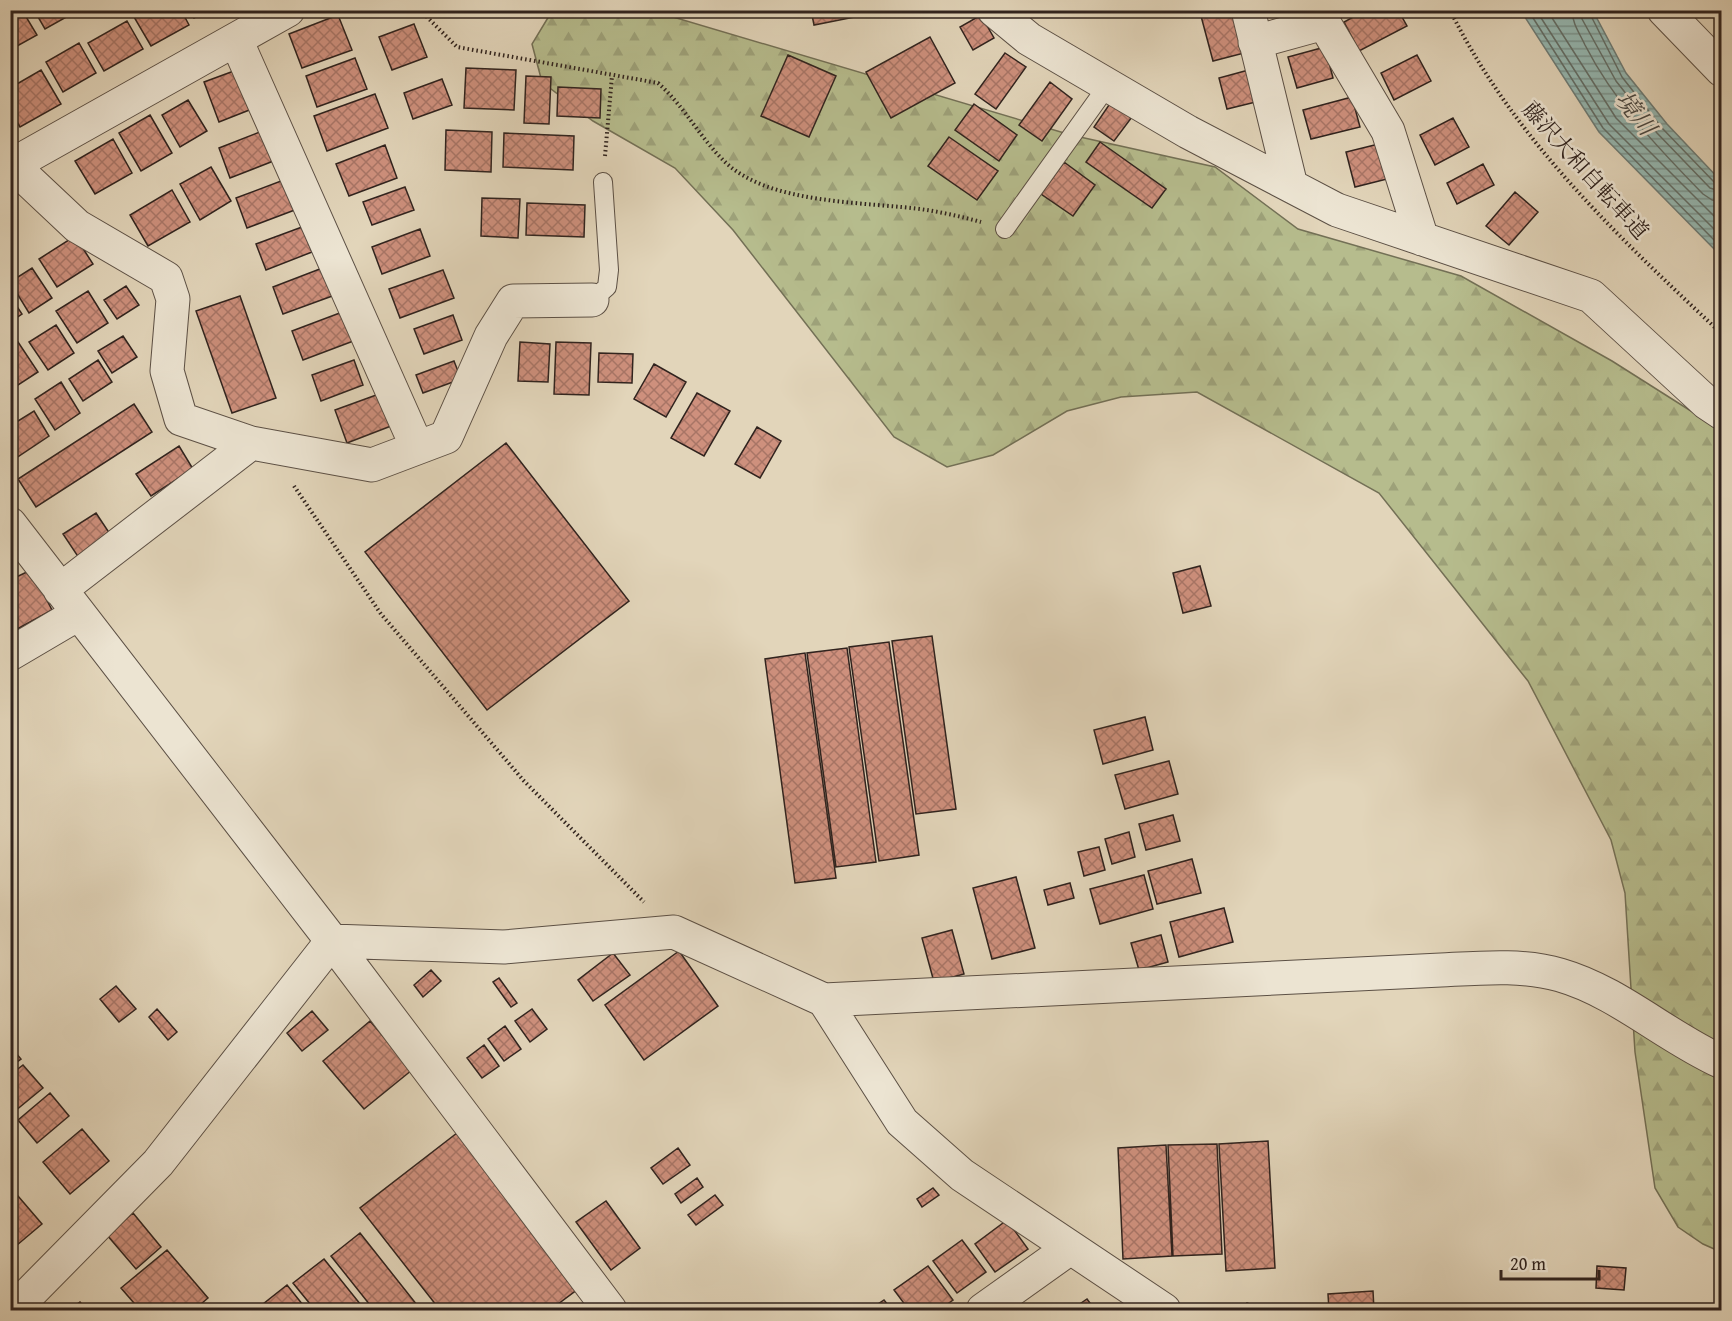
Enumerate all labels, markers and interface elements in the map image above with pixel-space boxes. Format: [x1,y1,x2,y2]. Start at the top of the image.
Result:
water label: 境川 [1607,83,1666,145]
street label: 藤沢大和自転車道 [1515,94,1657,246]
scale bar [1501,1243,1598,1281]
text: 20 m [1510,1250,1546,1277]

